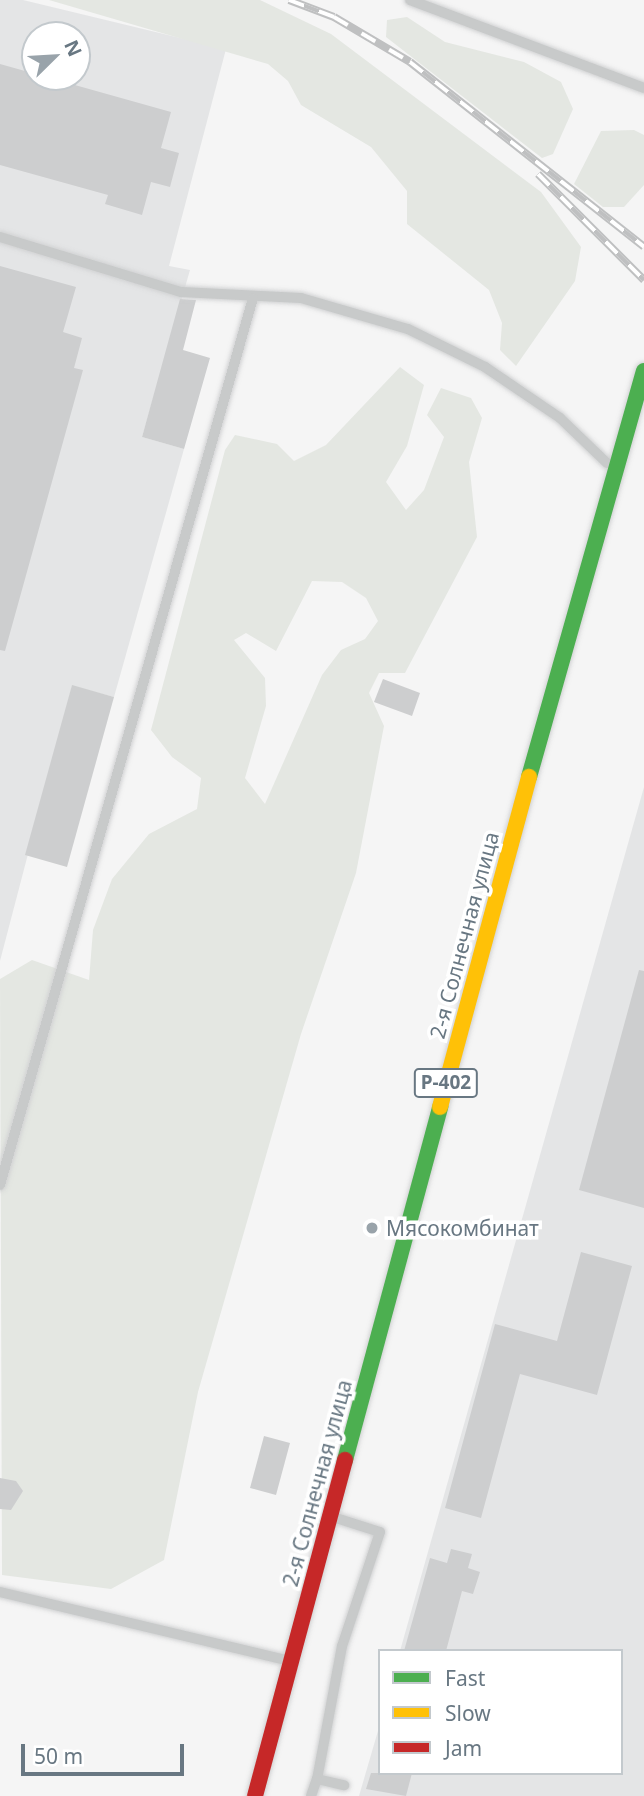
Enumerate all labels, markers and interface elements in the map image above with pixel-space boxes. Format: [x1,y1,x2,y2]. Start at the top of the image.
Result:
north arrow [21,21,91,91]
text: N [58,36,88,61]
street label: 2-я Солнечная улица [424,829,504,1041]
road number: Р-402 [413,1068,479,1098]
place label: Мясокомбинат [386,1215,539,1241]
marker: Мясокомбинат [364,1220,380,1236]
street label: 2-я Солнечная улица [277,1377,357,1589]
legend [378,1649,623,1775]
text: Fast [445,1664,485,1692]
text: Slow [445,1699,491,1727]
scale bar [24,1730,187,1774]
text: Jam [445,1734,482,1762]
text: 50 m [34,1742,83,1770]

